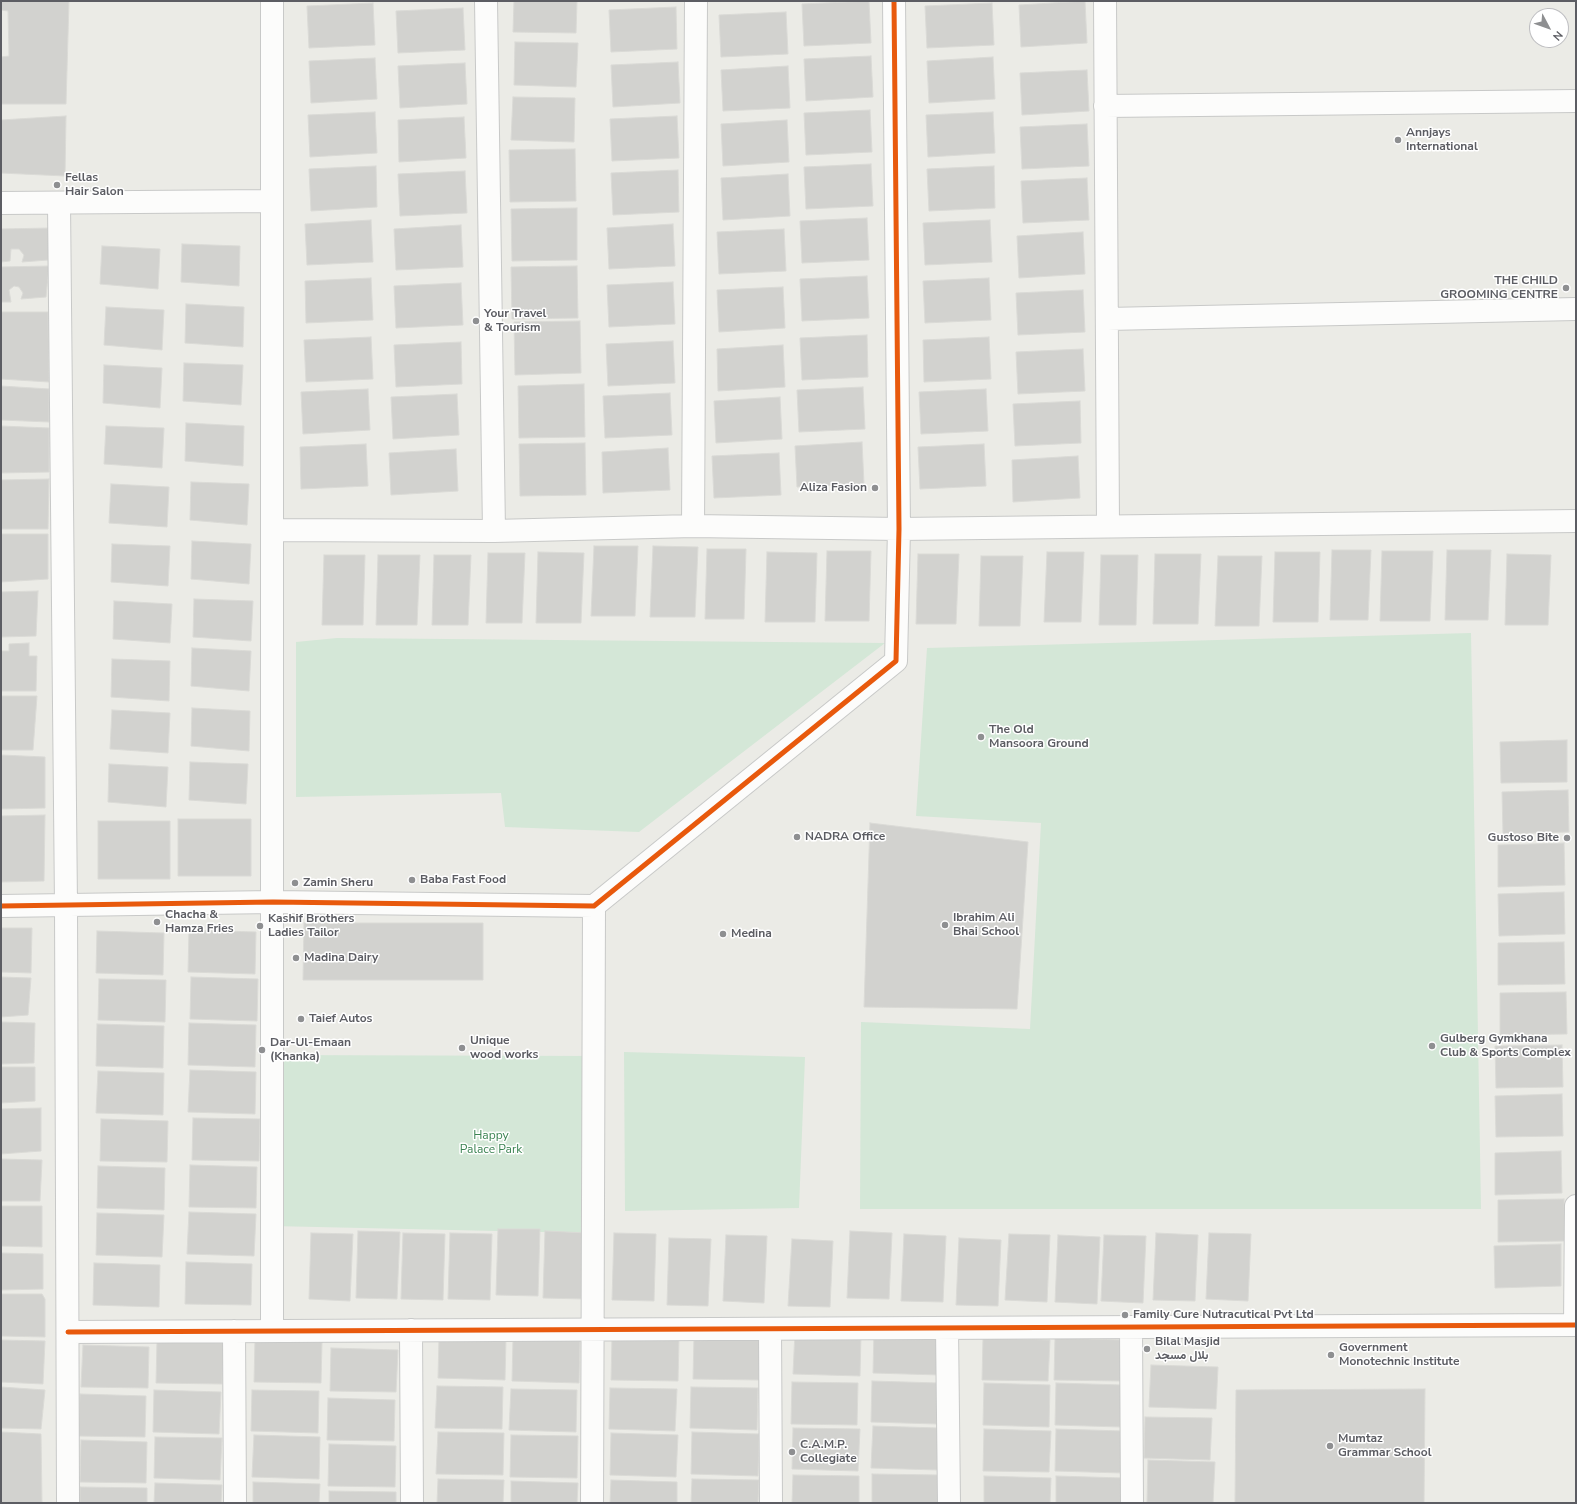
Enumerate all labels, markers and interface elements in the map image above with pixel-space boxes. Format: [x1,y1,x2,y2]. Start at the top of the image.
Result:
north arrow [1529,8,1569,48]
text: N [1549,28,1566,44]
place label: Annjays International [1406,126,1478,154]
marker: Annjays International [1393,135,1403,145]
place label: Fellas Hair Salon [65,171,124,199]
marker: Fellas Hair Salon [52,180,62,190]
place label: THE CHILD GROOMING CENTRE [1440,274,1558,302]
marker: THE CHILD GROOMING CENTRE [1561,283,1571,293]
place label: Your Travel & Tourism [484,307,546,335]
marker: Your Travel & Tourism [471,316,481,326]
place label: Aliza Fasion [800,481,867,495]
marker: Aliza Fasion [870,483,880,493]
place label: The Old Mansoora Ground [989,723,1089,751]
marker: The Old Mansoora Ground [976,732,986,742]
place label: NADRA Office [805,830,885,844]
place label: Gustoso Bite [1488,831,1559,845]
marker: NADRA Office [792,832,802,842]
marker: Gustoso Bite [1562,833,1572,843]
place label: Baba Fast Food [420,873,506,887]
marker: Baba Fast Food [407,875,417,885]
place label: Zamin Sheru [303,876,373,890]
marker: Zamin Sheru [290,878,300,888]
place label: Chacha & Hamza Fries [165,908,234,936]
place label: Ibrahim Ali Bhai School [953,911,1019,939]
place label: Kashif Brothers Ladies Tailor [268,912,354,940]
marker: Chacha & Hamza Fries [152,917,162,927]
marker: Ibrahim Ali Bhai School [940,920,950,930]
marker: Kashif Brothers Ladies Tailor [255,921,265,931]
place label: Medina [731,927,772,941]
marker: Medina [718,929,728,939]
place label: Madina Dairy [304,951,378,965]
marker: Madina Dairy [291,953,301,963]
place label: Taief Autos [309,1012,372,1026]
marker: Taief Autos [296,1014,306,1024]
place label: Gulberg Gymkhana Club & Sports Complex [1440,1032,1571,1060]
place label: Unique wood works [470,1034,538,1062]
place label: Dar-Ul-Emaan (Khanka) [270,1036,351,1064]
marker: Gulberg Gymkhana Club & Sports Complex [1427,1041,1437,1051]
marker: Unique wood works [457,1043,467,1053]
marker: Dar-Ul-Emaan (Khanka) [257,1045,267,1055]
park label: Happy Palace Park [460,1129,522,1157]
place label: Family Cure Nutracutical Pvt Ltd [1133,1308,1314,1322]
marker: Family Cure Nutracutical Pvt Ltd [1120,1310,1130,1320]
place label: Bilal Masjid بلال مسجد [1155,1335,1220,1363]
place label: Government Monotechnic Institute [1339,1341,1459,1369]
marker: Bilal Masjid بلال مسجد [1142,1344,1152,1354]
marker: Government Monotechnic Institute [1326,1350,1336,1360]
place label: Mumtaz Grammar School [1338,1432,1432,1460]
place label: C.A.M.P. Collegiate [800,1438,857,1466]
marker: Mumtaz Grammar School [1325,1441,1335,1451]
marker: C.A.M.P. Collegiate [787,1447,797,1457]

